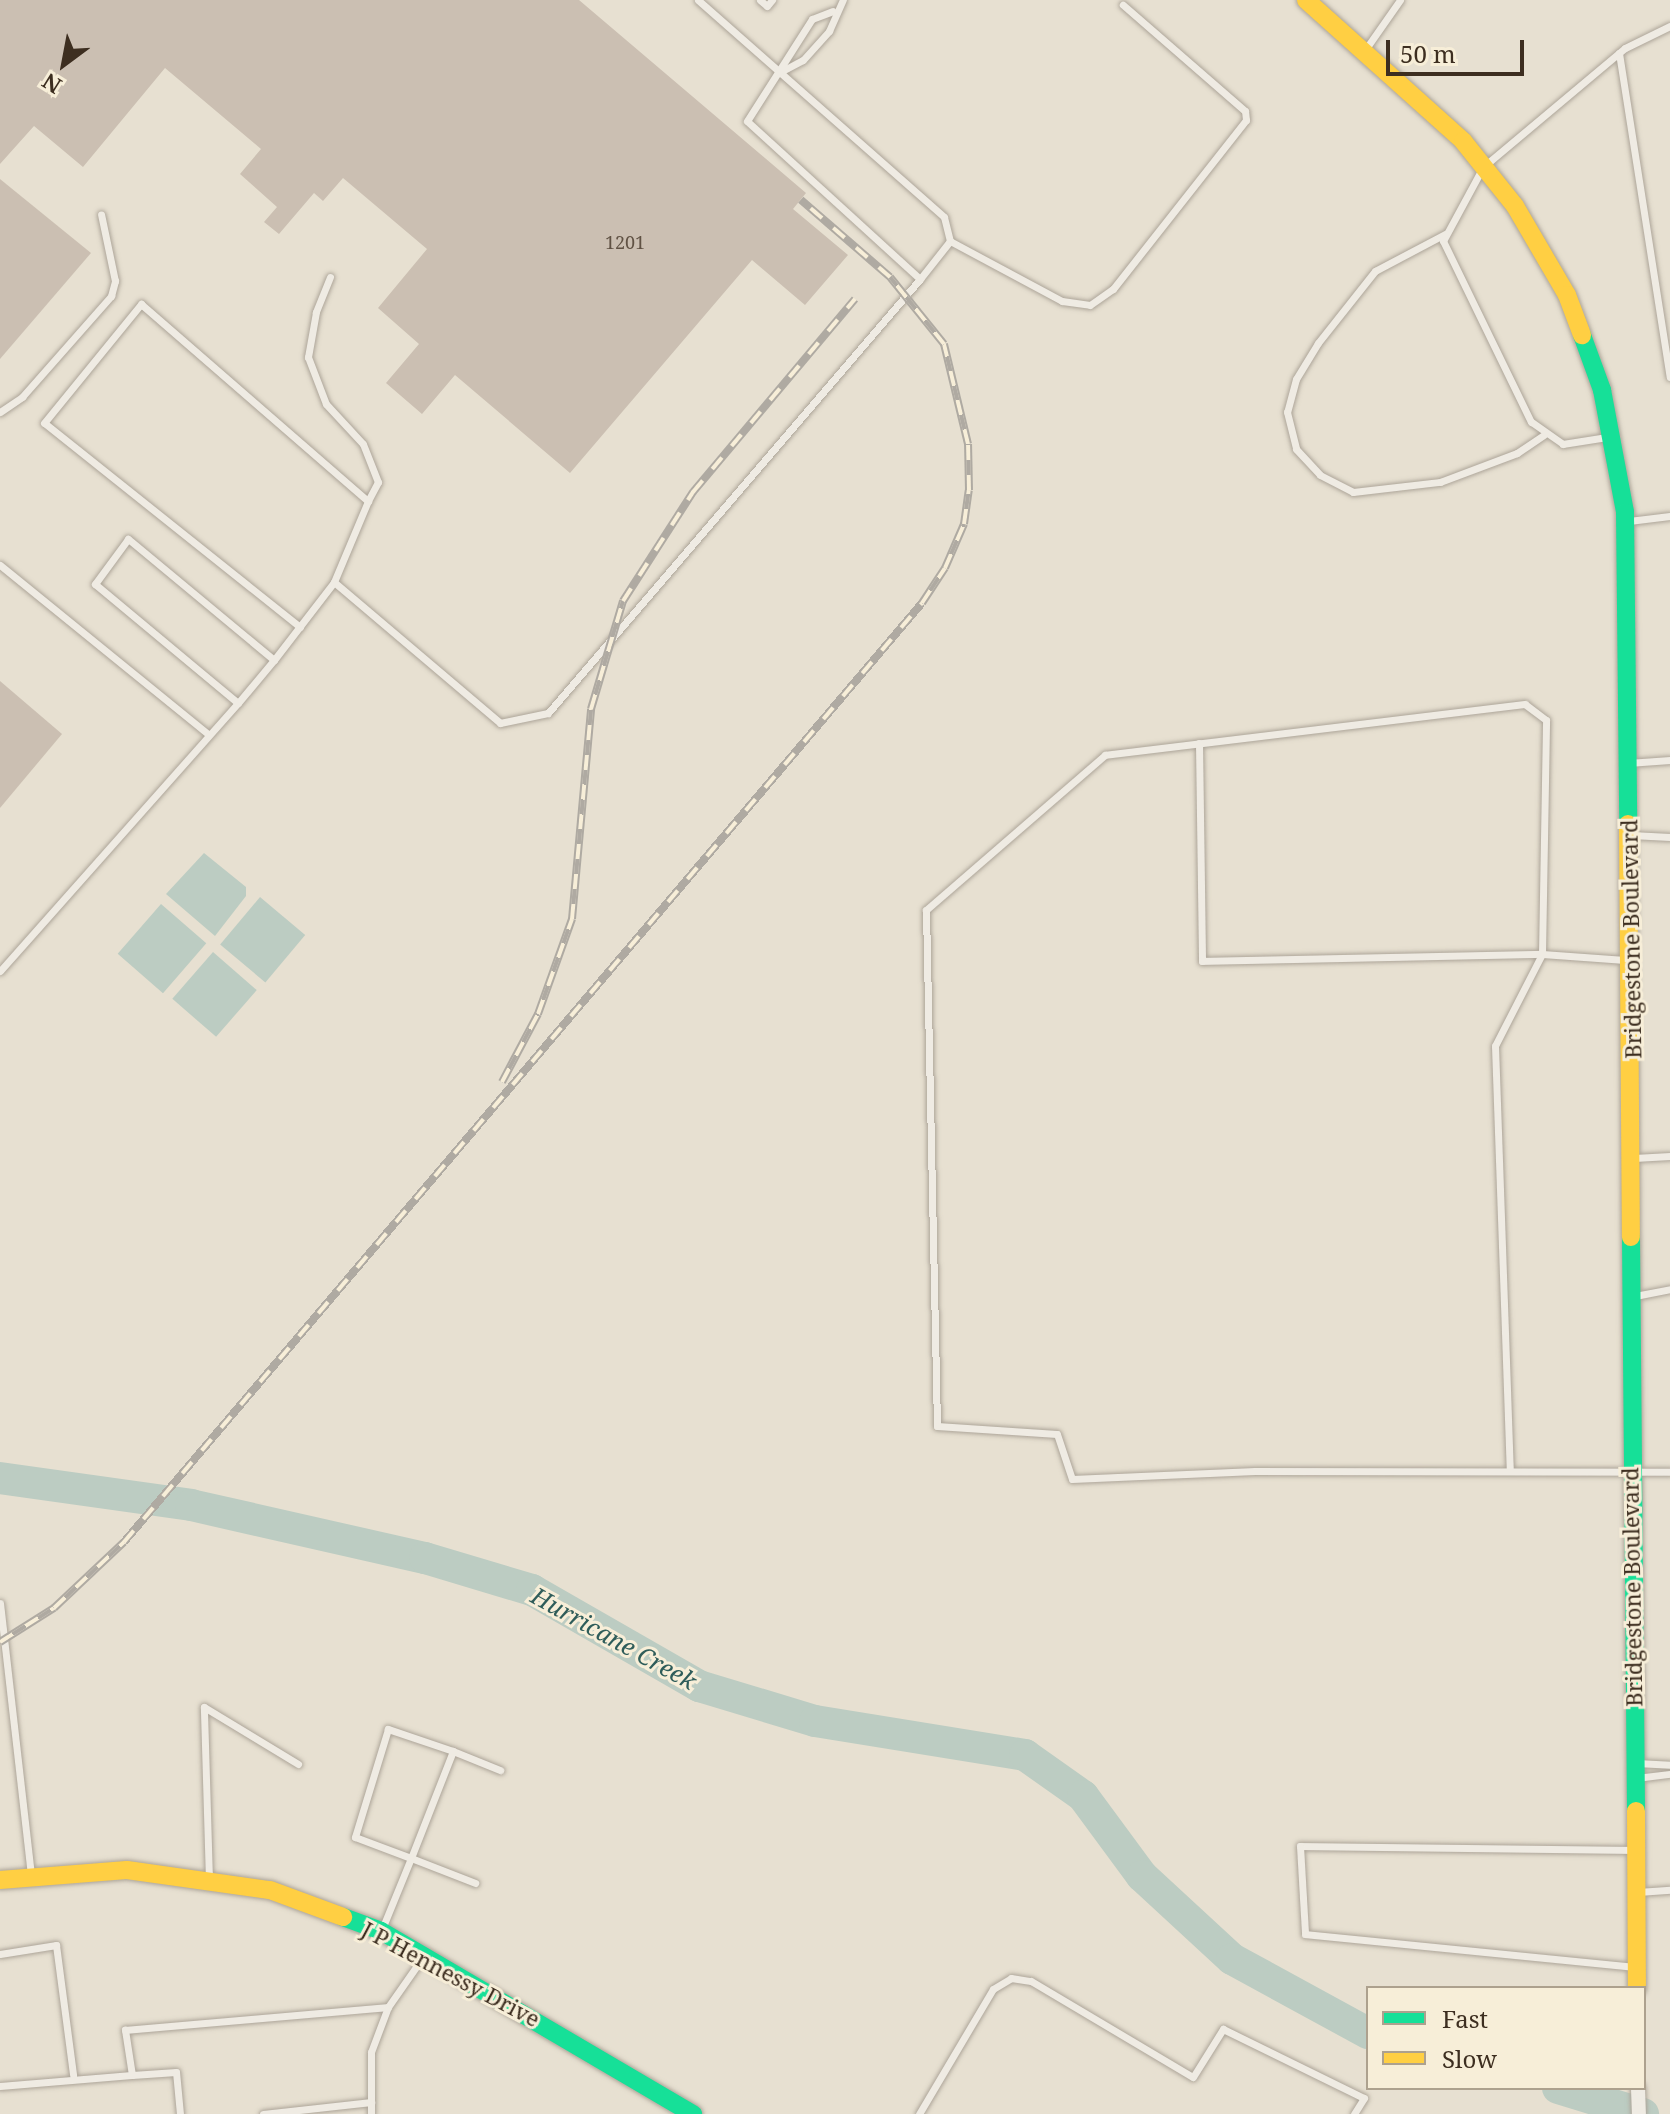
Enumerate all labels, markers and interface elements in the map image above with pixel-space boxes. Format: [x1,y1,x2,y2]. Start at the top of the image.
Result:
north arrow [24,24,104,104]
scale bar [1390,24,1528,74]
text: 50 m [1400,37,1456,70]
text: N [36,67,67,102]
house number: 1201 [605,231,645,253]
street label: Bridgestone Boulevard [1616,819,1646,1059]
street label: Bridgestone Boulevard [1617,1467,1647,1707]
water label: Hurricane Creek [526,1581,702,1695]
street label: J P Hennessy Drive [357,1916,545,2032]
legend [1366,1986,1646,2090]
text: Fast [1442,2002,1488,2035]
text: Slow [1442,2042,1497,2075]

